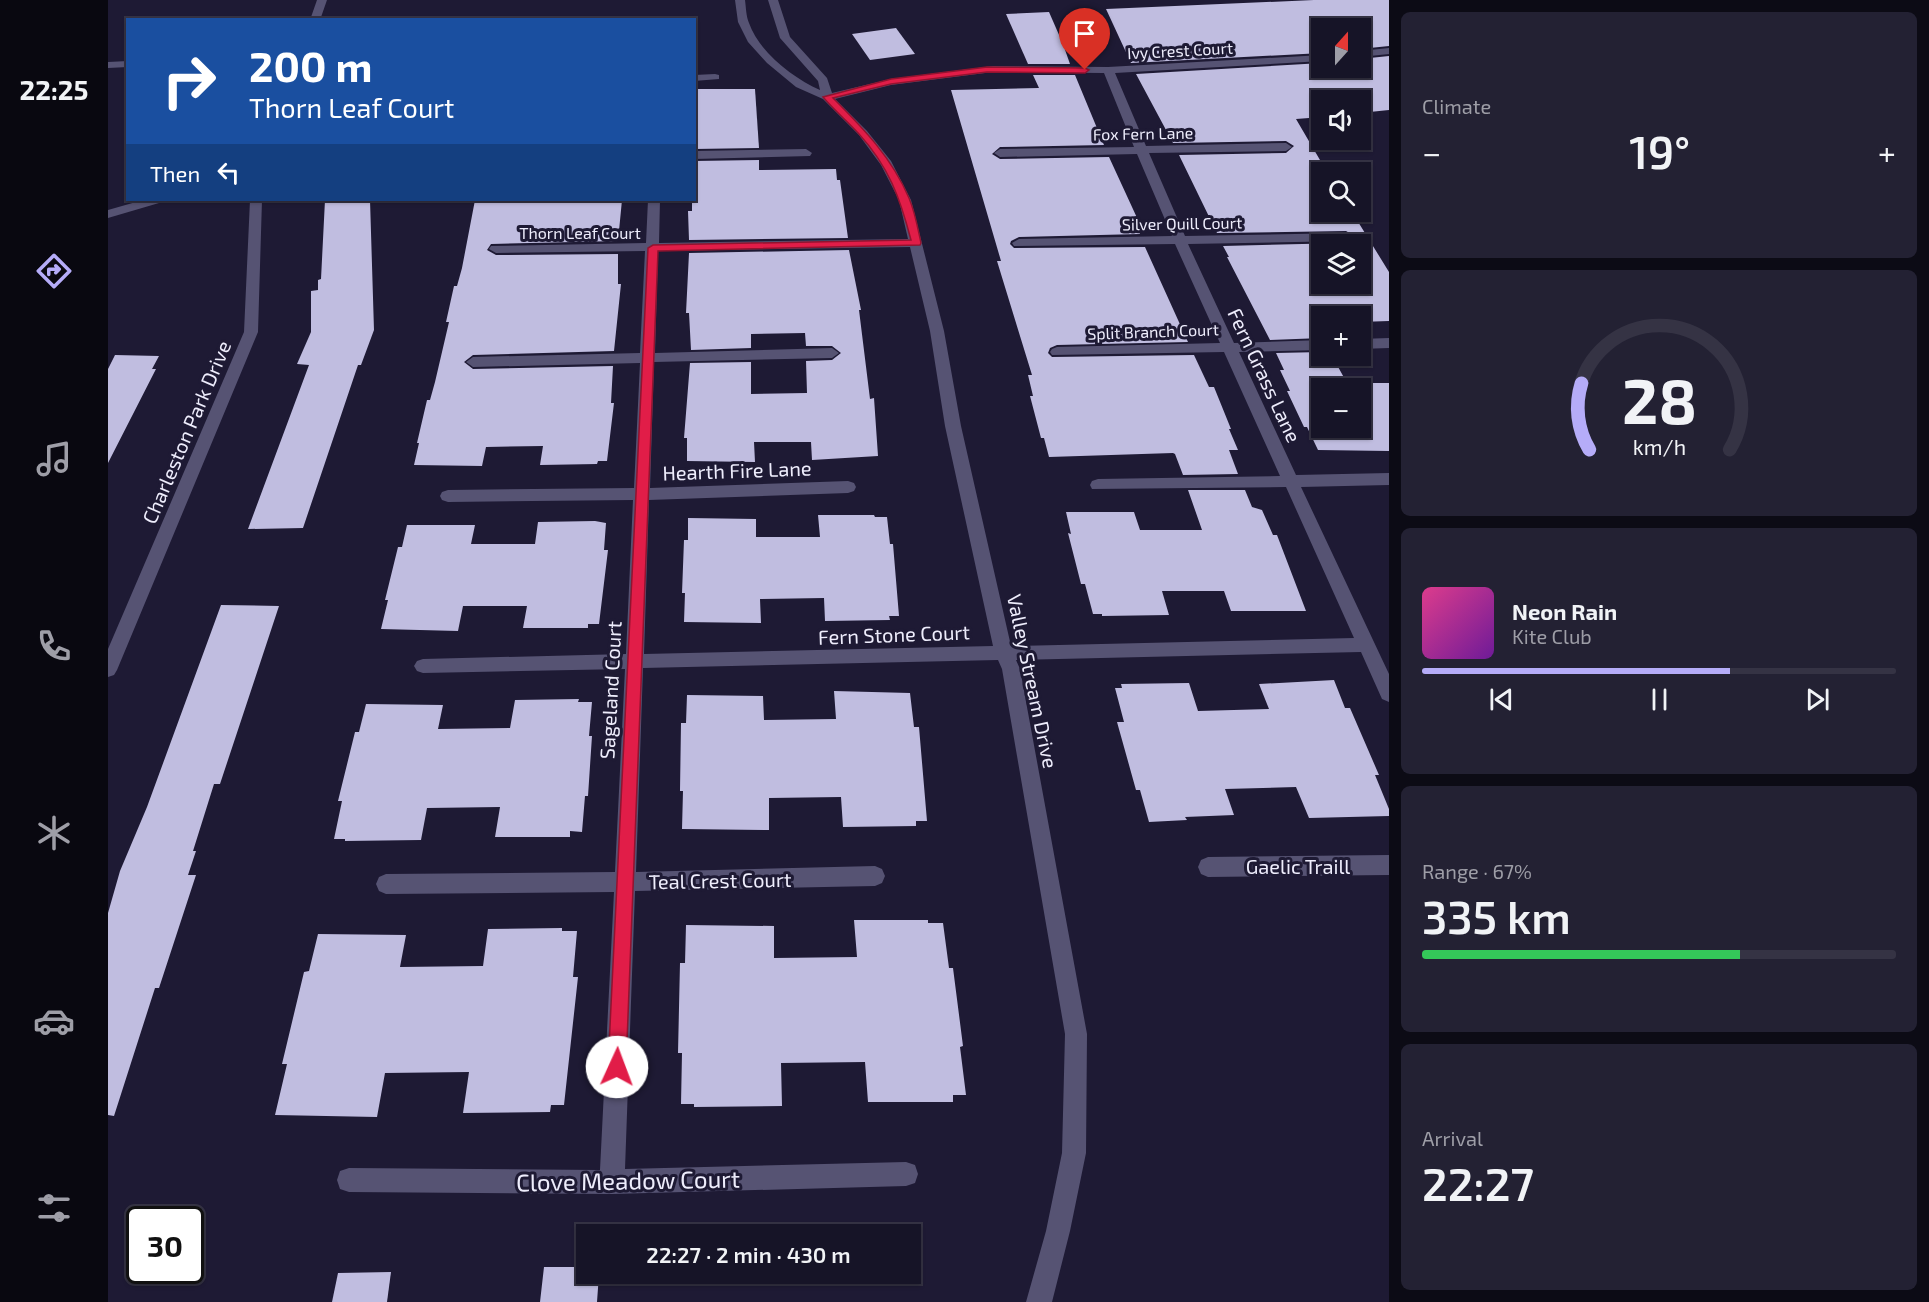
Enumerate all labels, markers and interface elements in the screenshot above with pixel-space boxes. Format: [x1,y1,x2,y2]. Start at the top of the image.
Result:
pin [1059,8,1110,70]
icon: arrive [1068,17,1101,50]
north arrow [1311,18,1371,78]
map controls [1311,18,1371,438]
street label: Ivy Crest Court [1127,38,1233,62]
text: 200 m [249,40,372,90]
icon: right [150,42,228,120]
text: 22:25 [20,73,88,105]
button: sound [1311,90,1371,150]
text: Thorn Leaf Court [249,91,454,123]
text: Climate [1422,94,1491,118]
street label: Fox Fern Lane [1093,123,1193,143]
text: 19° [1629,124,1690,178]
text: − [1422,132,1441,172]
text: + [1878,132,1896,172]
icon: left [212,156,245,189]
text: Then [150,160,200,186]
button: search [1311,162,1371,222]
street label: Silver Quill Court [1122,212,1242,235]
street label: Thorn Leaf Court [519,223,641,242]
button: layers [1311,234,1371,294]
icon: directions [33,250,75,292]
street label: Fern Grass Lane [1223,304,1307,446]
button: + [1311,306,1371,366]
street label: Split Branch Court [1087,319,1219,343]
street label: Charleston Park Drive [137,337,235,527]
text: 28 [1621,362,1697,437]
button: − [1311,378,1371,438]
text: km/h [1632,434,1686,459]
icon: music [33,438,75,480]
street label: Hearth Fire Lane [662,455,812,485]
street label: Valley Stream Drive [1003,592,1063,770]
text: Neon Rain [1512,598,1617,624]
street label: Fern Stone Court [818,619,971,649]
street label: Sageland Court [594,620,626,760]
text: Kite Club [1512,624,1592,648]
icon: phone [33,625,75,667]
icon: previous [1485,683,1518,716]
icon: pause [1643,683,1676,716]
icon: next [1801,683,1834,716]
icon: climate [33,812,75,854]
street label: Gaelic Traill [1246,854,1350,878]
text: Range · 67% [1422,859,1532,883]
street label: Teal Crest Court [648,867,792,893]
text: 335 km [1422,889,1571,943]
icon: car [33,1000,75,1042]
position arrow [585,1035,649,1099]
text: Arrival [1422,1126,1483,1150]
text: 22:27 [1422,1156,1534,1210]
street label: Clove Meadow Court [516,1164,740,1196]
icon: filters [33,1187,75,1229]
speed limit sign: 30 [126,1206,204,1284]
text: 22:27 · 2 min · 430 m [646,1241,851,1267]

